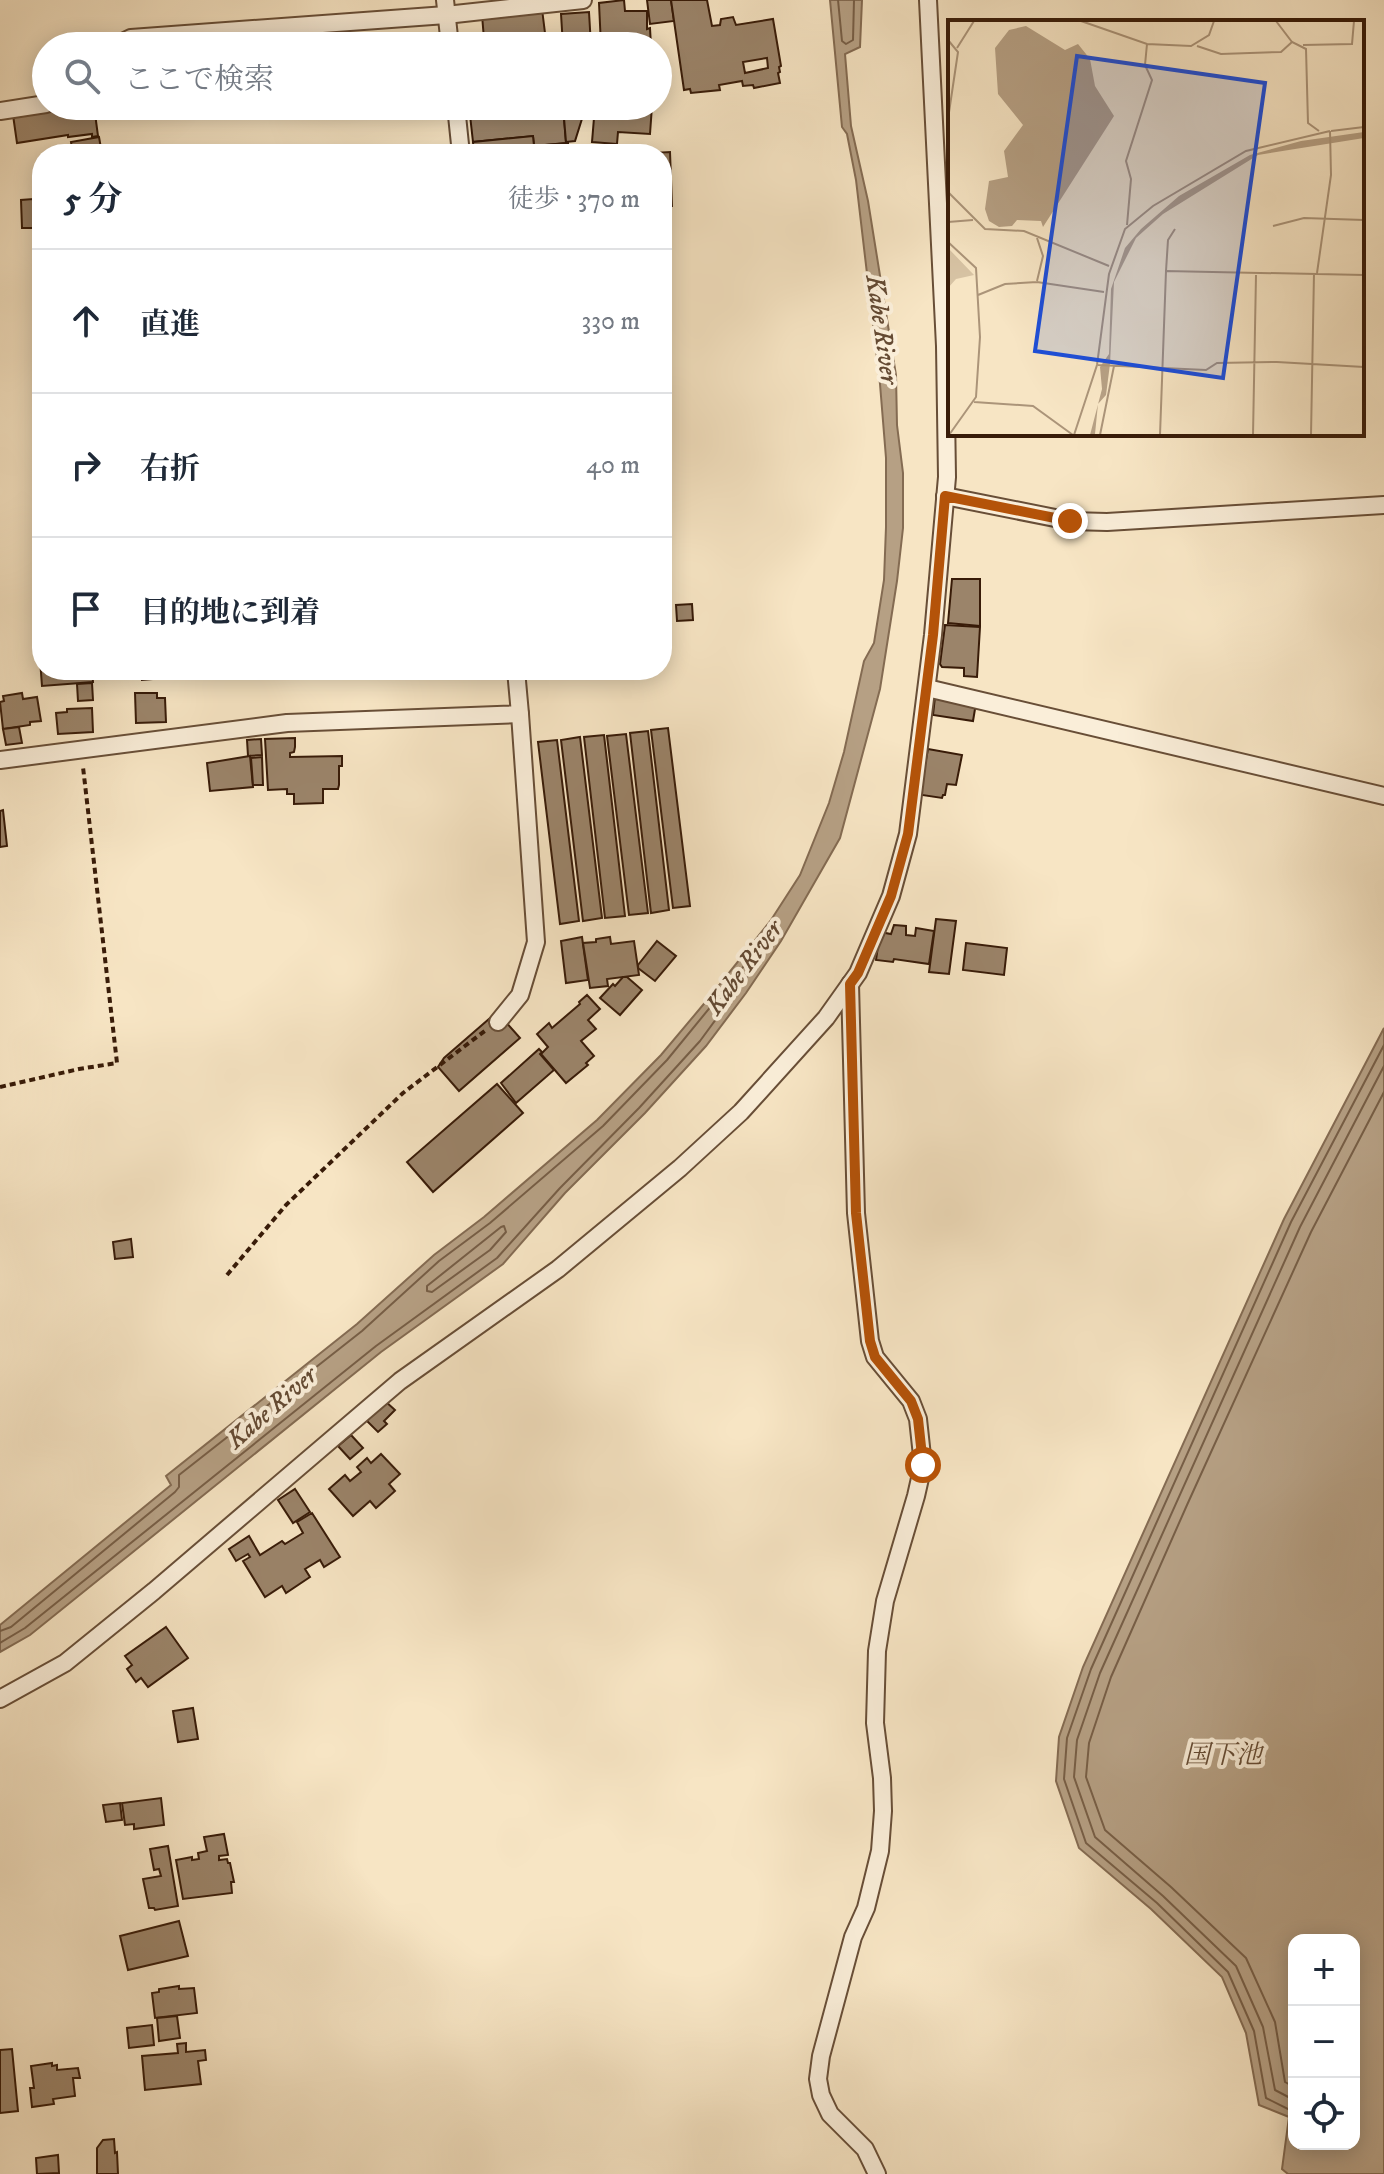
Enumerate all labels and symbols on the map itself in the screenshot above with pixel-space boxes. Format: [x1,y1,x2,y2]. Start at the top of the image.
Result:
inset map [948,20,1364,436]
water label: Kabe River [857,272,906,388]
route end [1052,503,1088,539]
water label: Kabe River [697,913,791,1022]
water label: Kabe River [219,1359,326,1457]
route start [905,1447,941,1483]
water label: 国下池 [1184,1739,1265,1772]

